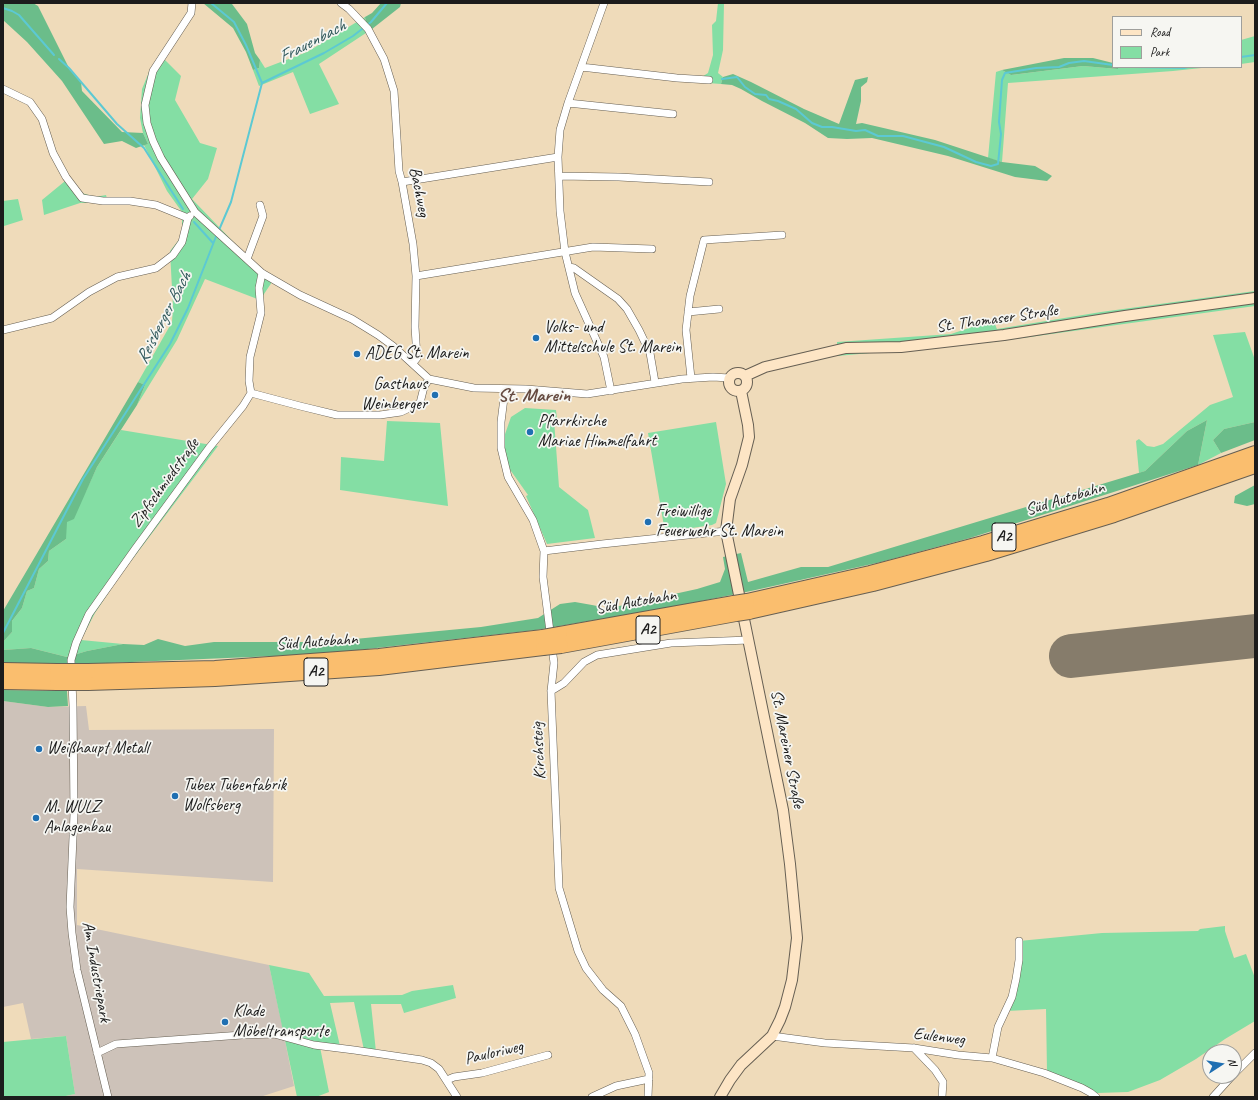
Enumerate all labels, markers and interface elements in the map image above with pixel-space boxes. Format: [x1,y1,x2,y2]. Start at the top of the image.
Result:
water label: Frauenbach [275,15,349,69]
legend [1112,16,1242,68]
text: Road [1150,24,1170,40]
text: Park [1150,44,1169,60]
street label: Bachweg [404,165,434,219]
water label: Reisberger Bach [132,269,196,367]
street label: St. Thomaser Straße [935,300,1059,338]
place label: Volks- und Mittelschule St. Marein [544,318,681,358]
marker: Volks- und Mittelschule St. Marein [531,333,541,343]
place label: ADEG St. Marein [365,344,469,364]
marker: ADEG St. Marein [352,349,362,359]
place label: Gasthaus Weinberger [362,375,427,415]
district label: St. Marein [498,385,570,407]
marker: Gasthaus Weinberger [430,390,440,400]
place label: Pfarrkirche Mariae Himmelfahrt [538,412,656,452]
marker: Pfarrkirche Mariae Himmelfahrt [525,427,535,437]
street label: Zipfschmiedstraße [126,435,204,531]
street label: Süd Autobahn [1023,477,1107,521]
place label: Freiwillige Feuerwehr St. Marein [656,502,783,542]
marker: Freiwillige Feuerwehr St. Marein [643,517,653,527]
road number: A2 [992,523,1016,551]
street label: Süd Autobahn [594,585,678,619]
road number: A2 [636,616,660,644]
street label: Süd Autobahn [276,629,358,655]
road number: A2 [304,658,328,686]
street label: St. Mareiner Straße [766,688,808,810]
street label: Kirchsteig [527,722,551,780]
place label: Weißhaupt Metall [47,739,149,759]
marker: Weißhaupt Metall [34,744,44,754]
place label: Tubex Tubenfabrik Wolfsberg [183,776,286,816]
marker: Tubex Tubenfabrik Wolfsberg [170,791,180,801]
place label: M. WULZ Anlagenbau [44,798,110,838]
marker: M. WULZ Anlagenbau [31,813,41,823]
street label: Am Industriepark [77,920,115,1024]
place label: Klade Möbeltransporte [233,1002,329,1042]
marker: Klade Möbeltransporte [220,1017,230,1027]
street label: Eulenweg [912,1024,966,1050]
street label: Pauloriweg [463,1036,525,1070]
north arrow [1202,1044,1242,1084]
text: N [1225,1057,1240,1067]

